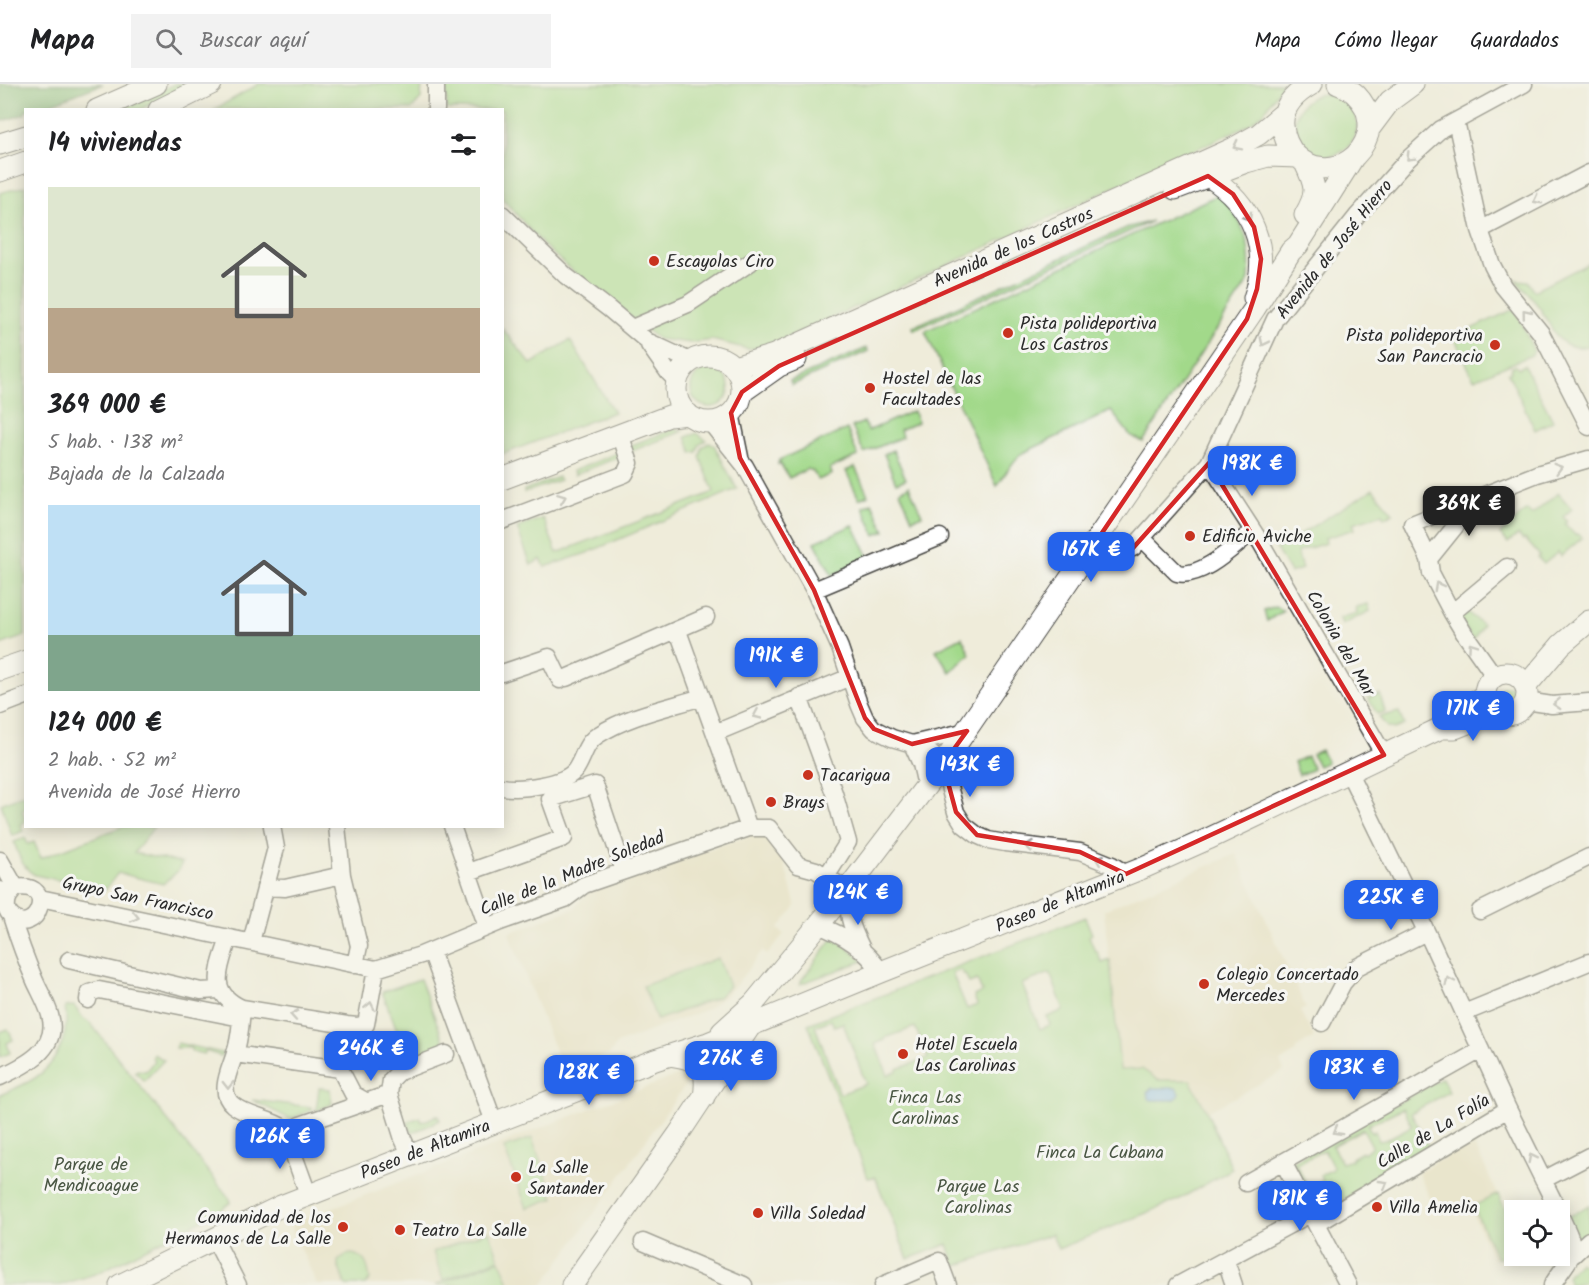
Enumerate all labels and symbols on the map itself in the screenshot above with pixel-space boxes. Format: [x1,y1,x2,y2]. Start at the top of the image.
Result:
one-way arrow [1233,139,1244,150]
one-way arrow [1407,150,1418,161]
street label: Avenida de José Hierro [1269,173,1401,326]
one-way arrow [1533,193,1543,204]
street label: Avenida de los Castros [929,200,1099,297]
one-way arrow [1241,211,1252,221]
place label: Escayolas Ciro [666,248,774,277]
marker: Escayolas Ciro [647,254,661,268]
one-way arrow [1522,309,1533,320]
place label: Pista polideportiva Los Castros [1020,310,1157,360]
place label: Pista polideportiva San Pancracio [1346,322,1483,372]
marker: Pista polideportiva Los Castros [1001,326,1015,340]
one-way arrow [1259,336,1271,347]
marker: Pista polideportiva San Pancracio [1488,338,1502,352]
place label: Hostel de las Facultades [882,365,982,415]
marker: Hostel de las Facultades [863,381,877,395]
pin: 198K € [1203,446,1301,497]
one-way arrow [1552,463,1562,475]
pin: 369K € [1420,486,1518,537]
one-way arrow [556,493,567,505]
place label: Edificio Aviche [1202,523,1312,552]
marker: Edificio Aviche [1183,529,1197,543]
pin: 167K € [1042,532,1140,583]
one-way arrow [1434,582,1446,593]
street label: Colonia del Mar [1298,585,1382,703]
pin: 191K € [727,638,825,689]
one-way arrow [1468,641,1479,652]
pin: 171K € [1424,691,1522,742]
one-way arrow [1553,698,1562,711]
one-way arrow [753,708,764,720]
pin: 143K € [921,747,1019,798]
place label: Tacarigua [820,762,890,791]
marker: Tacarigua [801,768,815,782]
place label: Brays [783,789,825,818]
marker: Brays [764,795,778,809]
street label: Calle de la Madre Soledad [476,824,670,925]
one-way arrow [1024,840,1033,853]
one-way arrow [1094,854,1105,867]
street label: Paseo de Altamira [991,863,1130,942]
street label: Grupo San Francisco [59,869,216,930]
pin: 124K € [809,875,907,926]
pin: 225K € [1342,880,1440,931]
one-way arrow [130,910,140,923]
place label: Colegio Concertado Mercedes [1216,961,1359,1011]
marker: Colegio Concertado Mercedes [1197,977,1211,991]
one-way arrow [1445,977,1457,988]
one-way arrow [363,1001,376,1011]
one-way arrow [290,1010,299,1022]
pin: 246K € [322,1031,420,1082]
place label: Hotel Escuela Las Carolinas [915,1031,1018,1081]
pin: 276K € [682,1041,780,1092]
marker: Hotel Escuela Las Carolinas [896,1047,910,1061]
pin: 183K € [1305,1050,1403,1101]
pin: 128K € [540,1055,638,1106]
one-way arrow [222,1081,234,1090]
park label: Finca Las Carolinas [889,1084,962,1134]
street label: Calle de La Folía [1372,1087,1496,1178]
street label: Paseo de Altamira [356,1112,495,1189]
pin: 126K € [231,1119,329,1170]
one-way arrow [1333,1124,1343,1136]
park label: Finca La Cubana [1036,1139,1164,1168]
park label: Parque de Mendicoague [43,1151,139,1201]
one-way arrow [1528,1153,1540,1164]
place label: La Salle Santander [528,1154,605,1204]
marker: La Salle Santander [509,1170,523,1184]
park label: Parque Las Carolinas [937,1173,1020,1223]
one-way arrow [1378,1179,1388,1191]
pin: 181K € [1251,1181,1349,1232]
place label: Villa Amelia [1389,1194,1478,1223]
place label: Villa Soledad [770,1200,866,1229]
marker: Villa Amelia [1370,1200,1384,1214]
place label: Comunidad de los Hermanos de La Salle [165,1204,331,1254]
marker: Villa Soledad [751,1206,765,1220]
place label: Teatro La Salle [412,1217,527,1246]
marker: Comunidad de los Hermanos de La Salle [336,1220,350,1234]
marker: Teatro La Salle [393,1223,407,1237]

